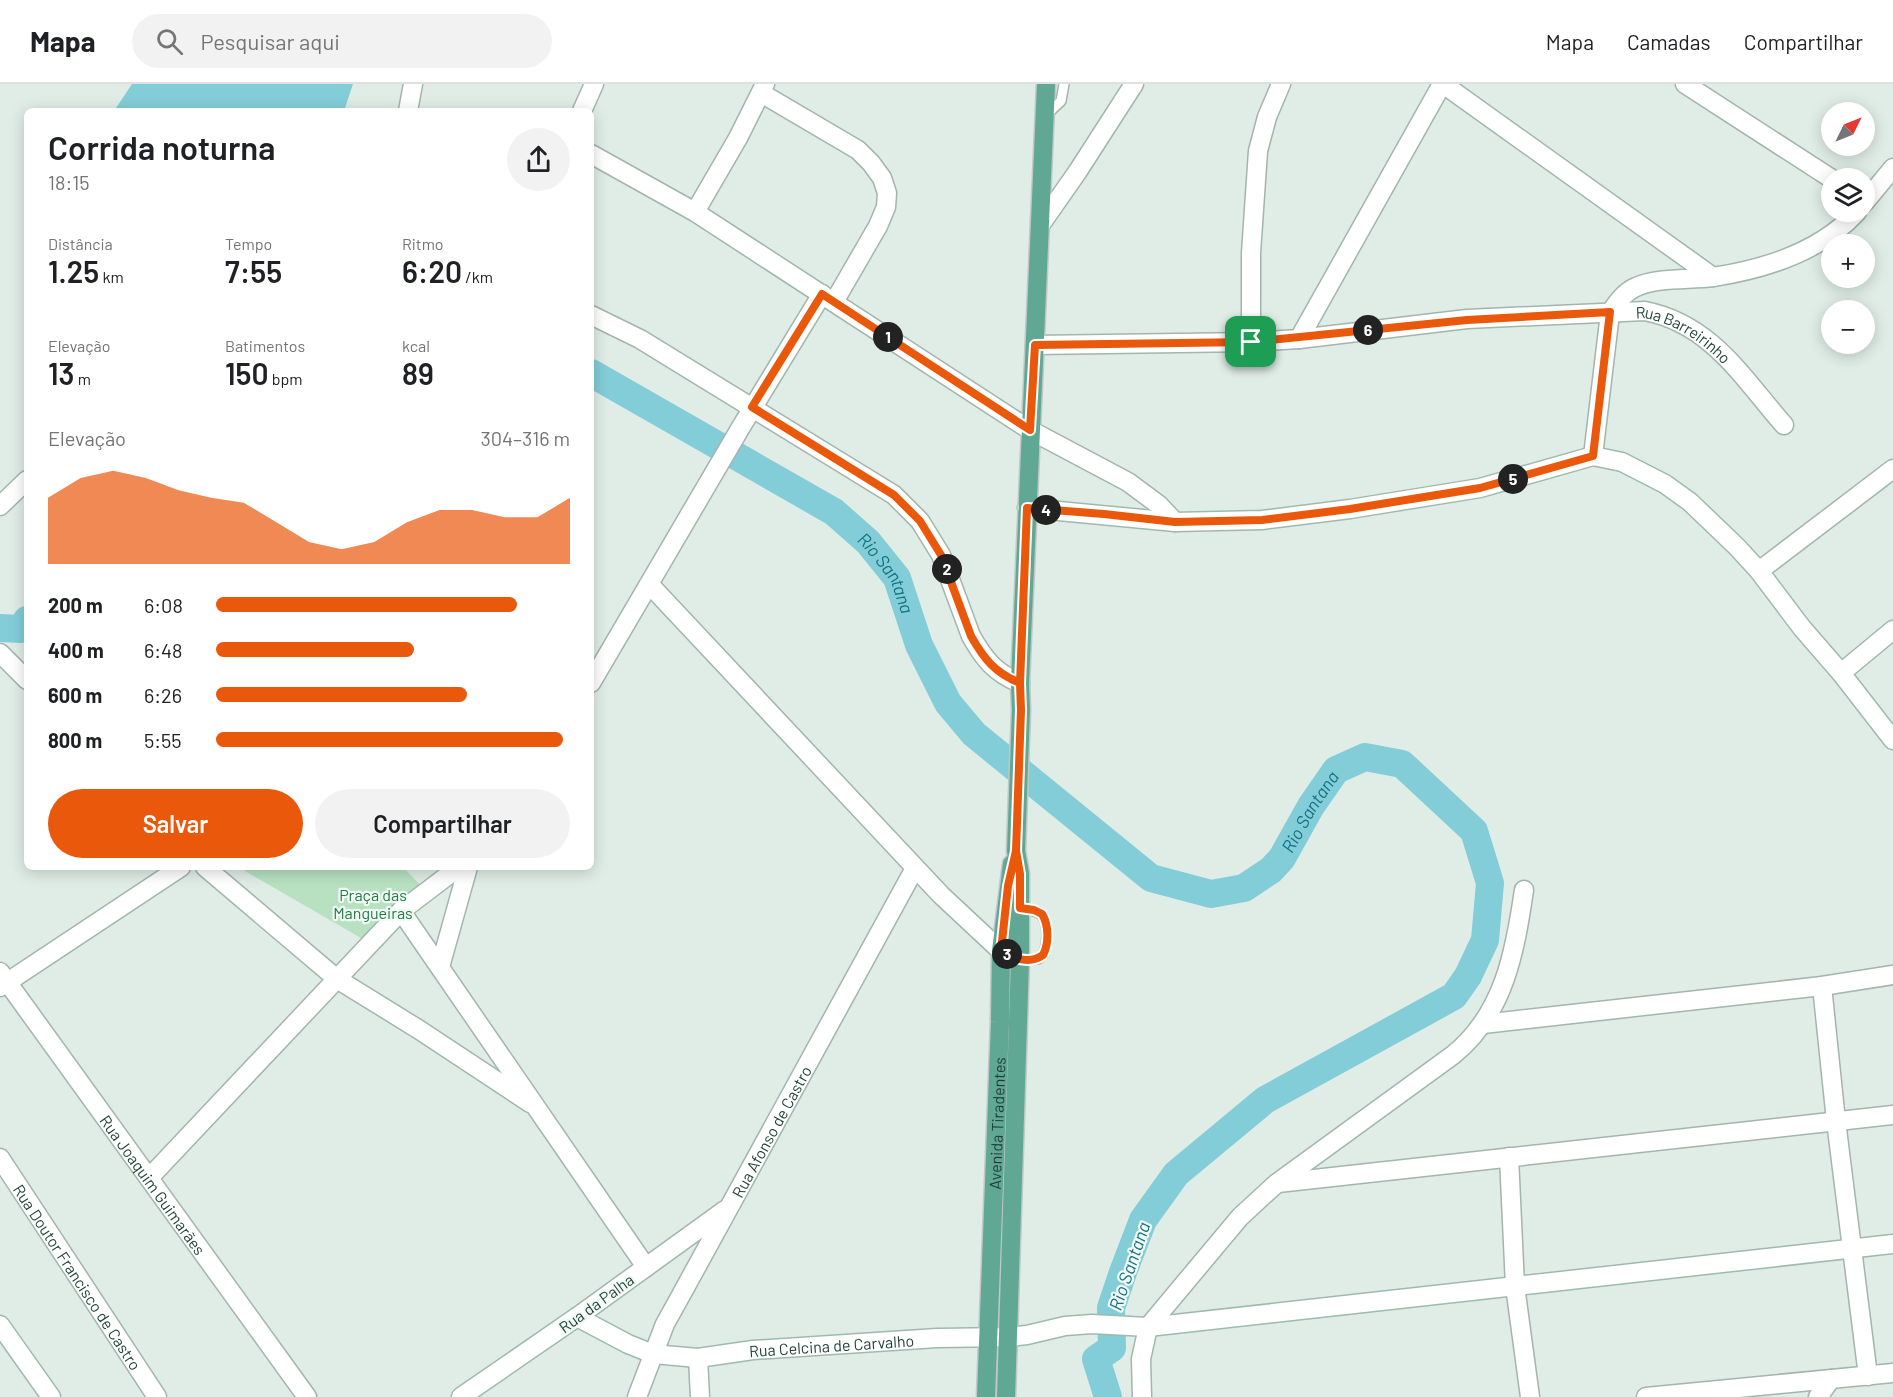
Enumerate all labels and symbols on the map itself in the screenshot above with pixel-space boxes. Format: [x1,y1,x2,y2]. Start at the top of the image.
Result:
north arrow [1821,102,1875,156]
street label: Rua Barreirinho [1635,301,1735,367]
pin: 6 [1353,315,1383,345]
pin [1225,316,1276,367]
pin: 1 [873,322,903,352]
pin: 5 [1498,464,1528,494]
pin: 4 [1031,495,1061,525]
water label: Rio Santana [854,528,919,616]
pin: 2 [932,554,962,584]
water label: Rio Santana [1276,766,1343,856]
park label: Praça das Mangueiras [333,885,413,922]
pin: 3 [992,939,1022,969]
street label: Avenida Tiradentes [984,1057,1008,1190]
street label: Rua Afonso de Castro [727,1062,815,1201]
street label: Rua Joaquim Guimarães [97,1111,210,1258]
street label: Rua Doutor Francisco de Castro [10,1180,146,1373]
water label: Rio Santana [1104,1219,1154,1313]
street label: Rua da Palha [555,1269,637,1337]
street label: Rua Celcina de Carvalho [748,1330,915,1360]

